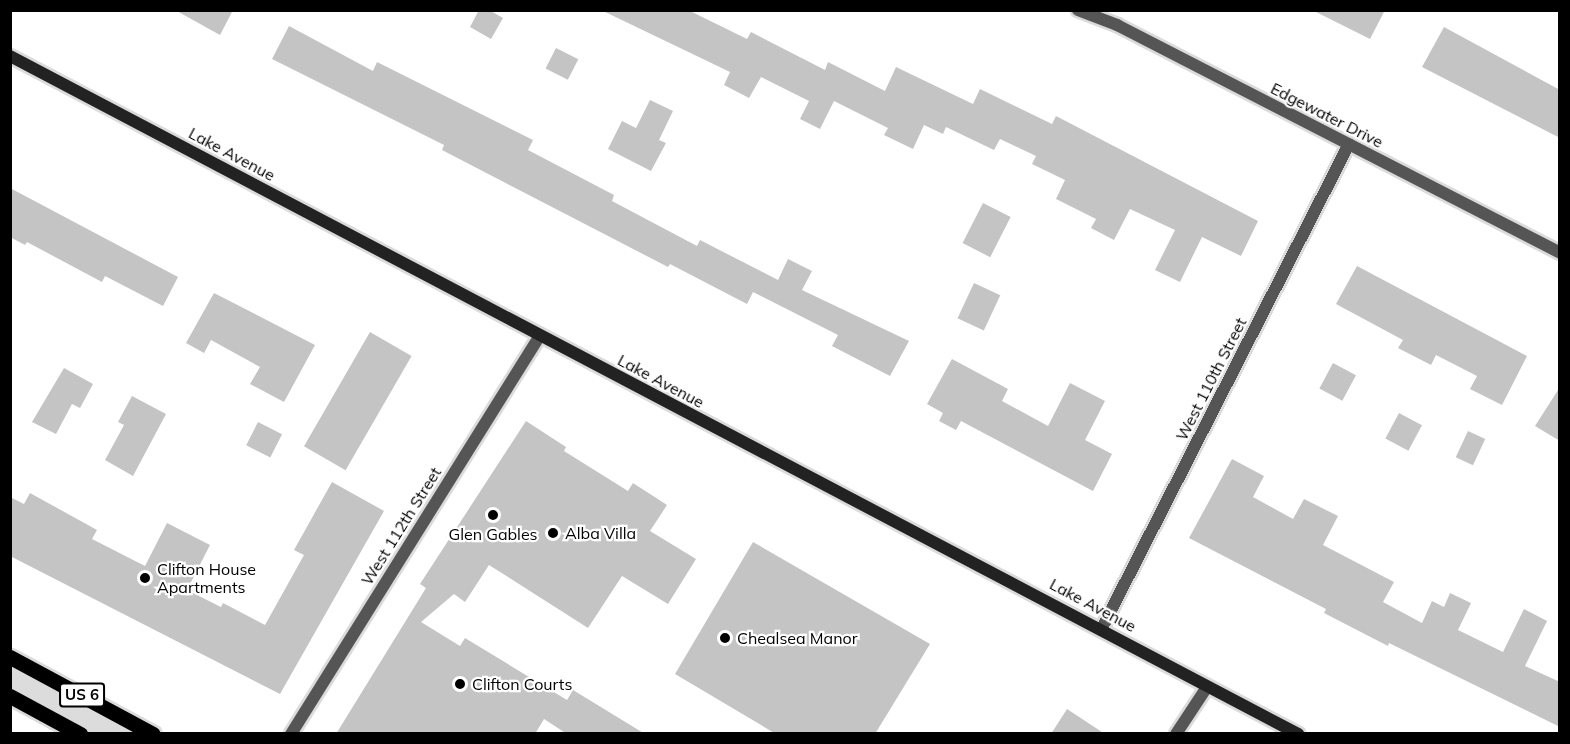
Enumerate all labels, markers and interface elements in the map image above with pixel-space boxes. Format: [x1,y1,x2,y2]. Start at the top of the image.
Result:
street label: Edgewater Drive [1268,78,1386,152]
street label: Lake Avenue [186,123,278,185]
street label: West 110th Street [1172,314,1250,444]
street label: Lake Avenue [615,350,707,412]
street label: West 112th Street [357,464,445,588]
marker: Glen Gables [486,508,500,522]
place label: Alba Villa [565,523,636,543]
place label: Glen Gables [448,524,538,544]
marker: Alba Villa [546,526,560,540]
place label: Clifton House Apartments [157,559,256,597]
marker: Clifton House Apartments [138,571,152,585]
street label: Lake Avenue [1047,574,1139,636]
place label: Chealsea Manor [737,628,857,648]
marker: Chealsea Manor [718,631,732,645]
place label: Clifton Courts [472,674,572,694]
marker: Clifton Courts [453,677,467,691]
road number: US 6 [58,683,106,707]

